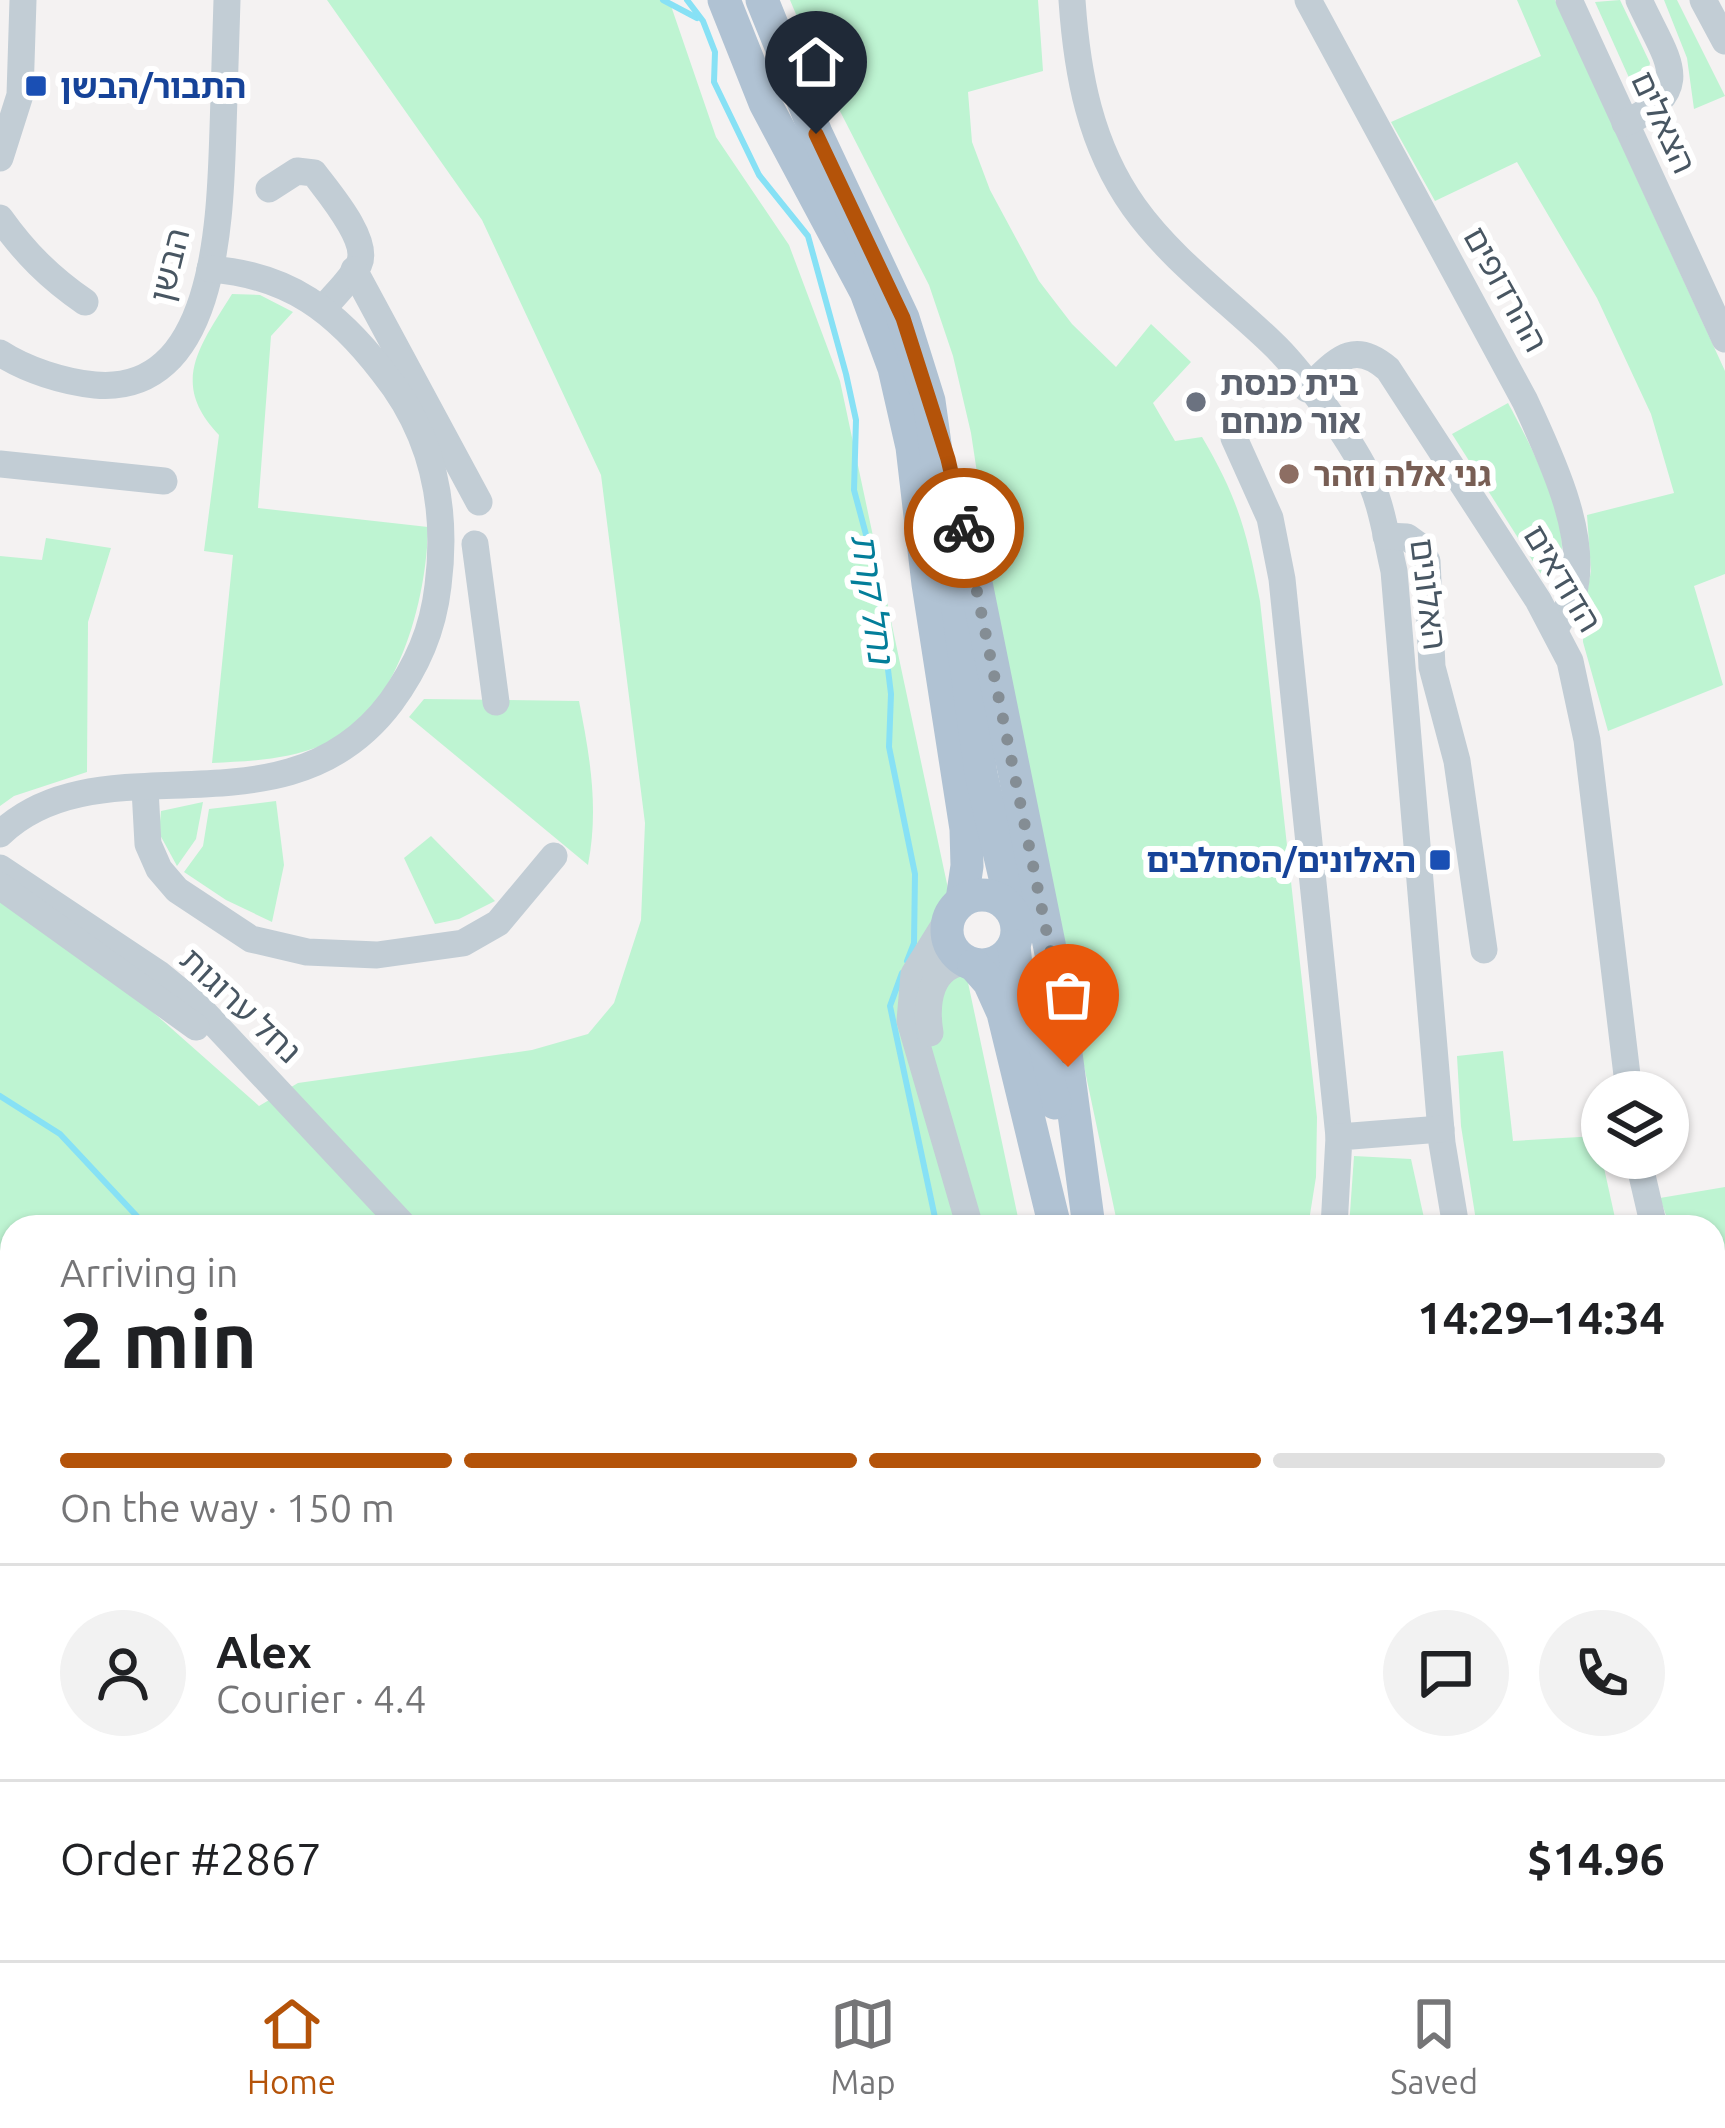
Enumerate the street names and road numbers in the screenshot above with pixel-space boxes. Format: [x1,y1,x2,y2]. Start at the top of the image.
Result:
street label: הצאלים [1625,65,1704,178]
street label: ההרדופים [1457,220,1556,358]
street label: הבשן [142,224,195,306]
street label: הדודאים [1517,518,1610,638]
street label: האלונים [1404,536,1455,652]
street label: נחל ערוגות [174,940,309,1070]

